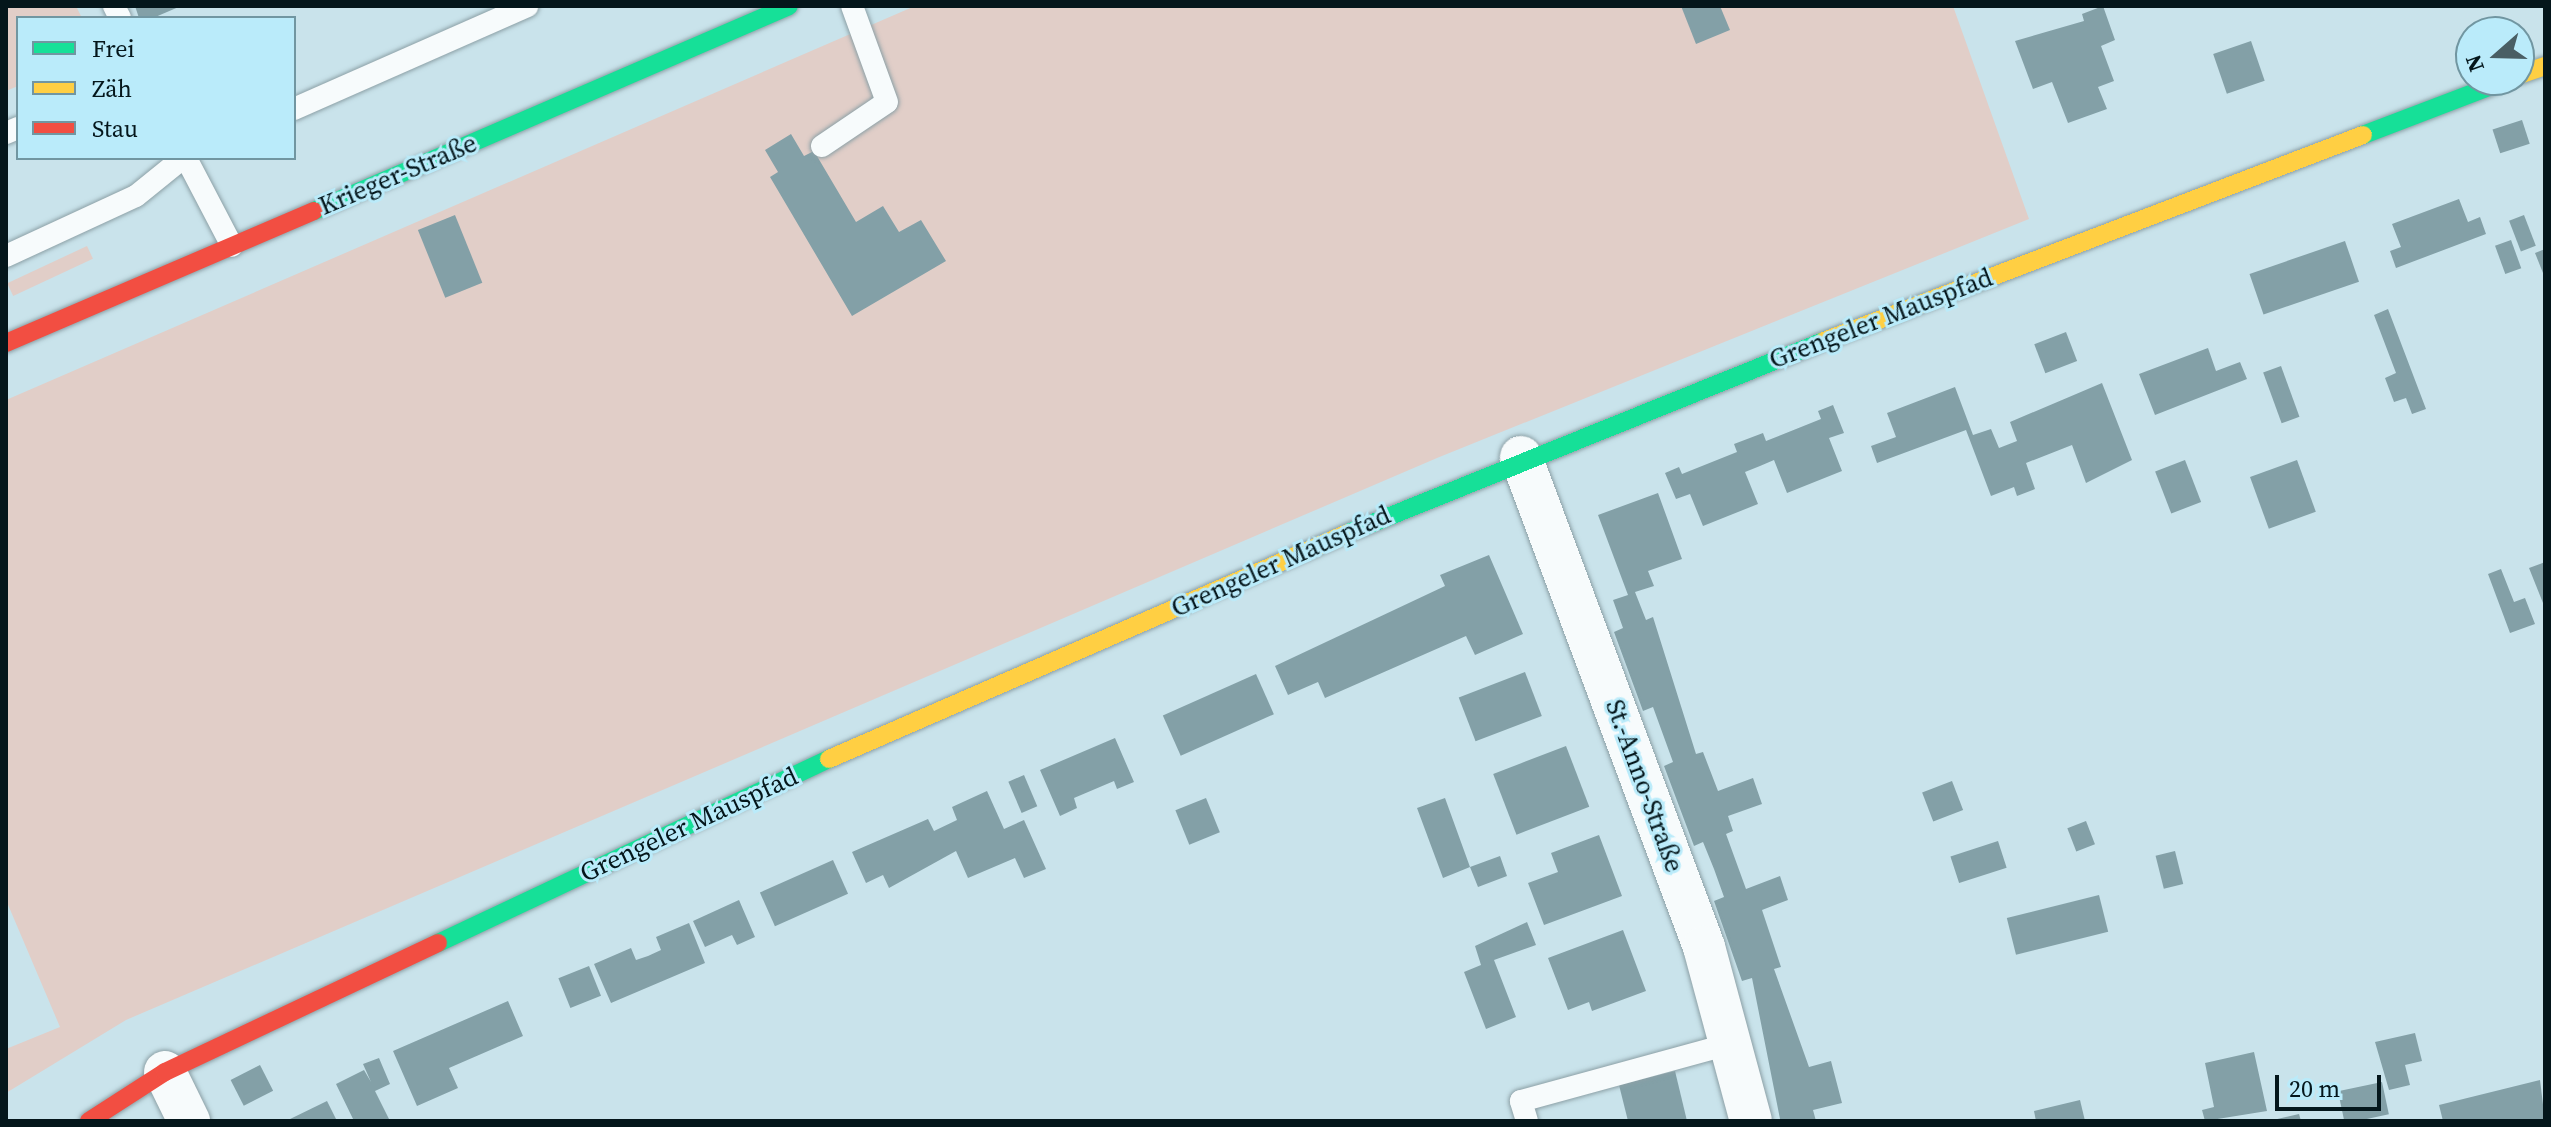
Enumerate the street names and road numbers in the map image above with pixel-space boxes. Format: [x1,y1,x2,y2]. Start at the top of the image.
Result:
street label: Krieger-Straße [314,128,482,222]
street label: Grengeler Mauspfad [1765,262,1997,376]
street label: Grengeler Mauspfad [1167,500,1395,624]
street label: St.-Anno-Straße [1598,696,1690,876]
street label: Grengeler Mauspfad [575,761,803,889]

